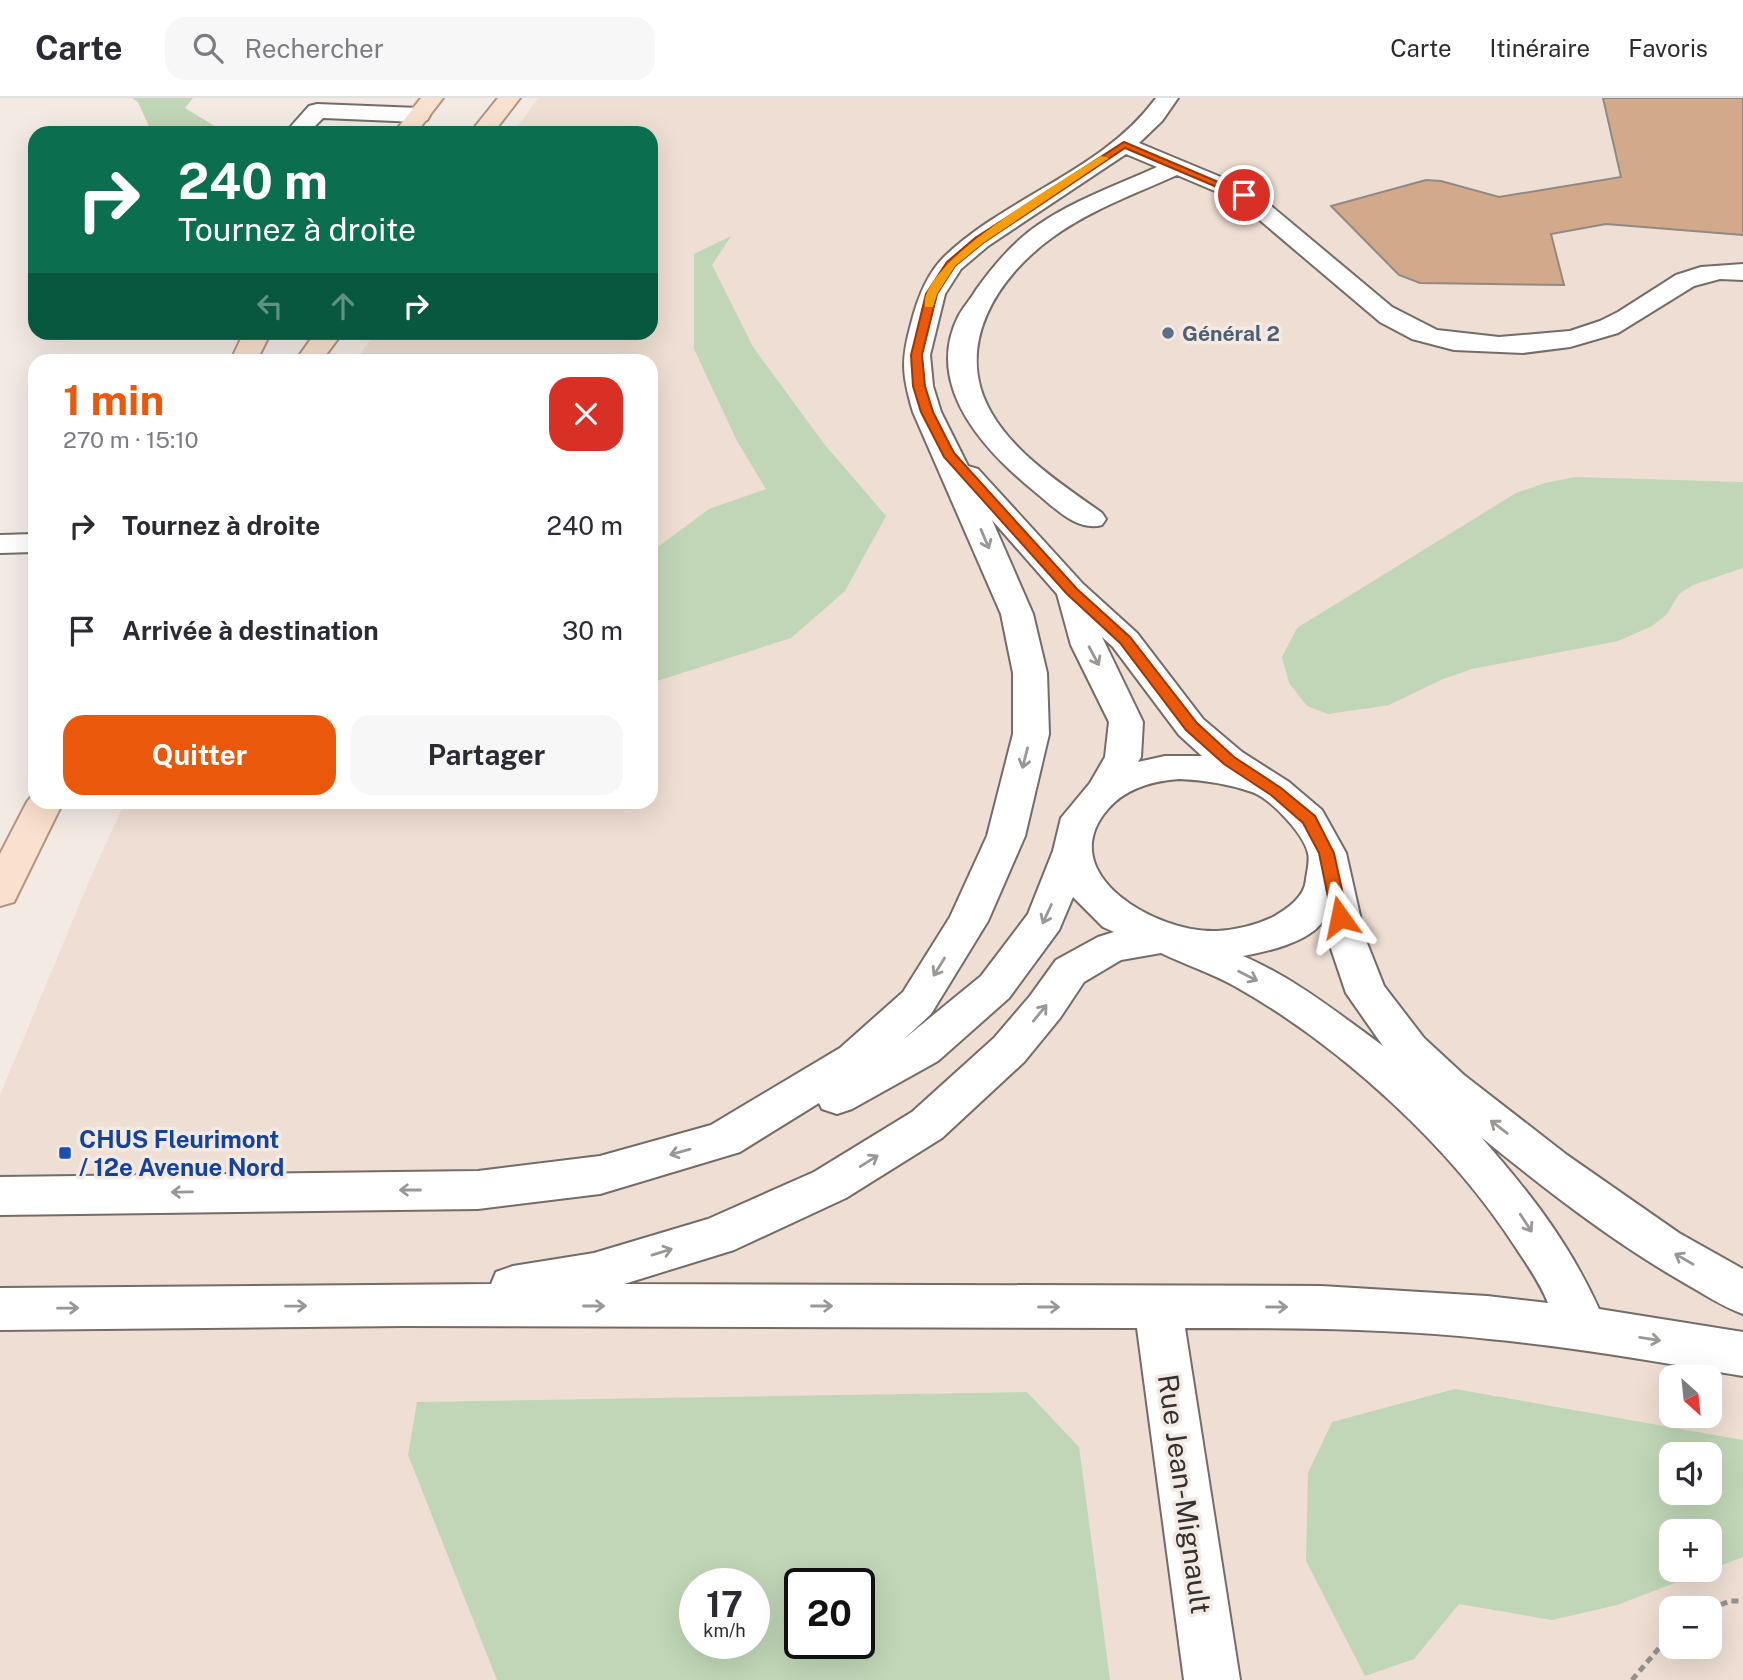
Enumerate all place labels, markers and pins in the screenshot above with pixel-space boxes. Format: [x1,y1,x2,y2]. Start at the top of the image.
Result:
pin [1214,165,1274,225]
place label: Général 2 [1182,321,1280,346]
marker: Général 2 [1160,325,1176,341]
place label: CHUS Fleurimont / 12e Avenue Nord [79,1125,284,1181]
marker: CHUS Fleurimont / 12e Avenue Nord [57,1145,73,1161]

